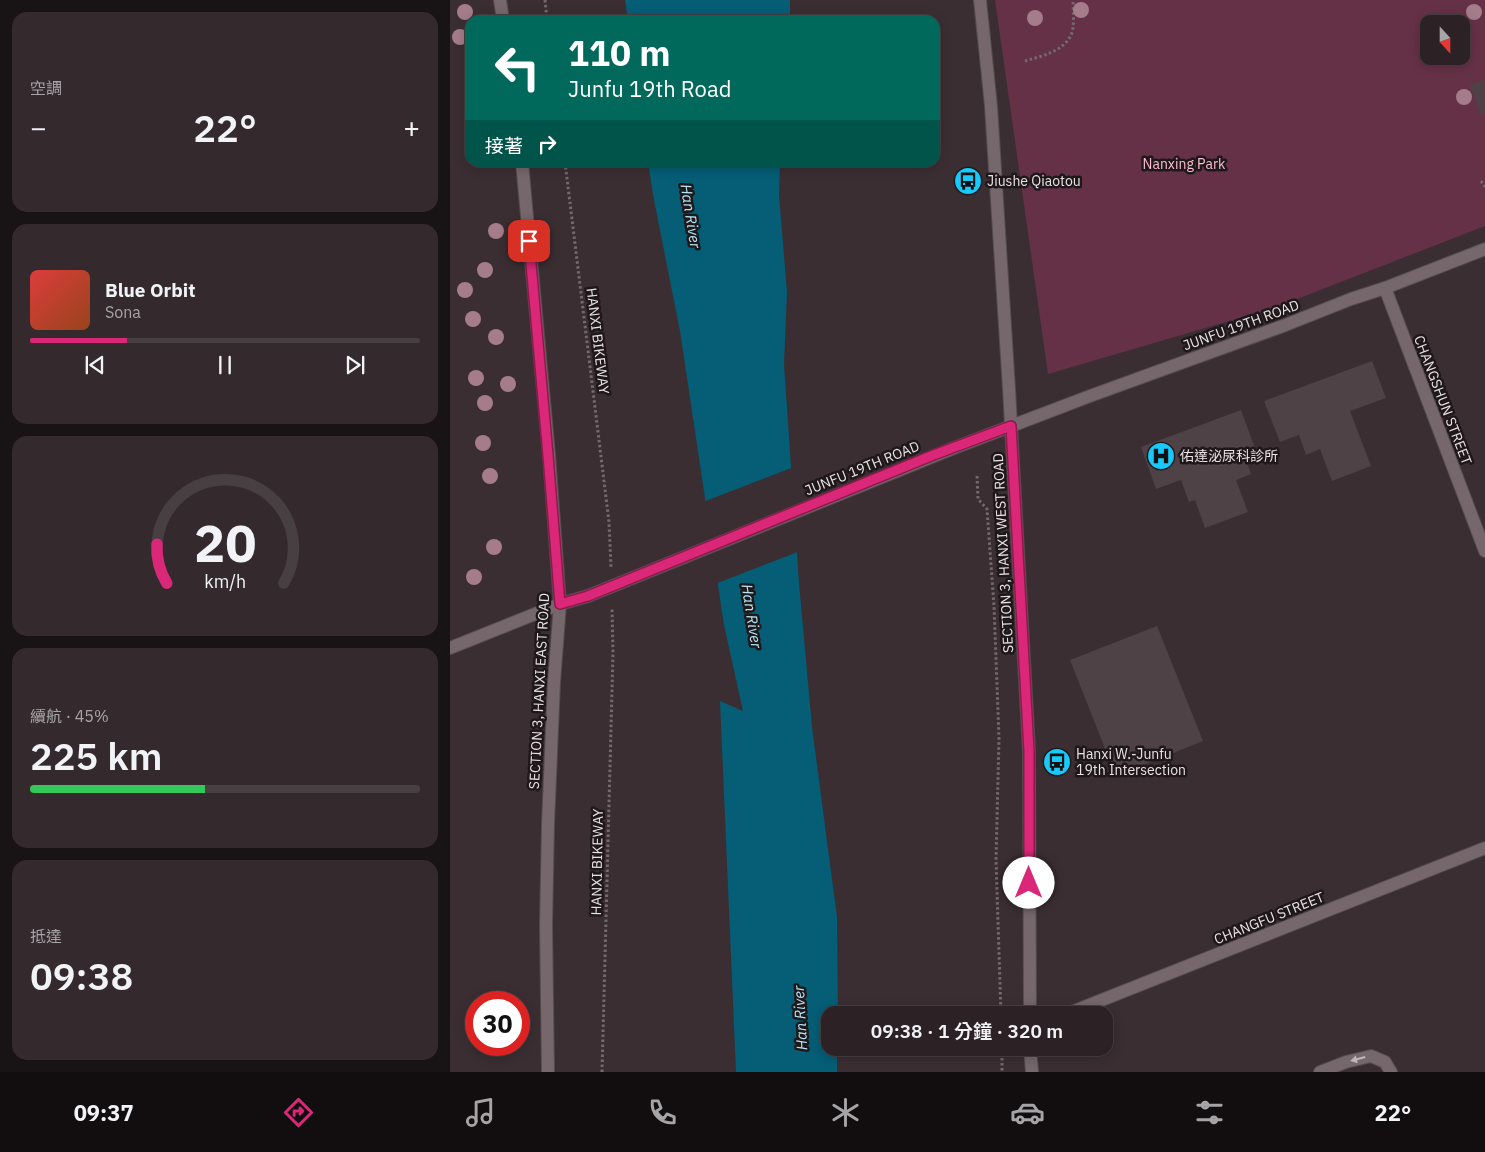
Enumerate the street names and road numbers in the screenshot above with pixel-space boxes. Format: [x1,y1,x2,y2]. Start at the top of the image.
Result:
street label: HANXI BIKEWAY [583,287,614,396]
street label: JUNFU 19TH ROAD [1181,296,1301,354]
street label: CHANGSHUN STREET [1410,333,1476,467]
street label: JUNFU 19TH ROAD [802,437,922,499]
street label: SECTION 3, HANXI WEST ROAD [989,453,1017,653]
street label: SECTION 3, HANXI EAST ROAD [525,592,553,790]
street label: HANXI BIKEWAY [587,808,607,916]
street label: CHANGFU STREET [1211,888,1327,948]

